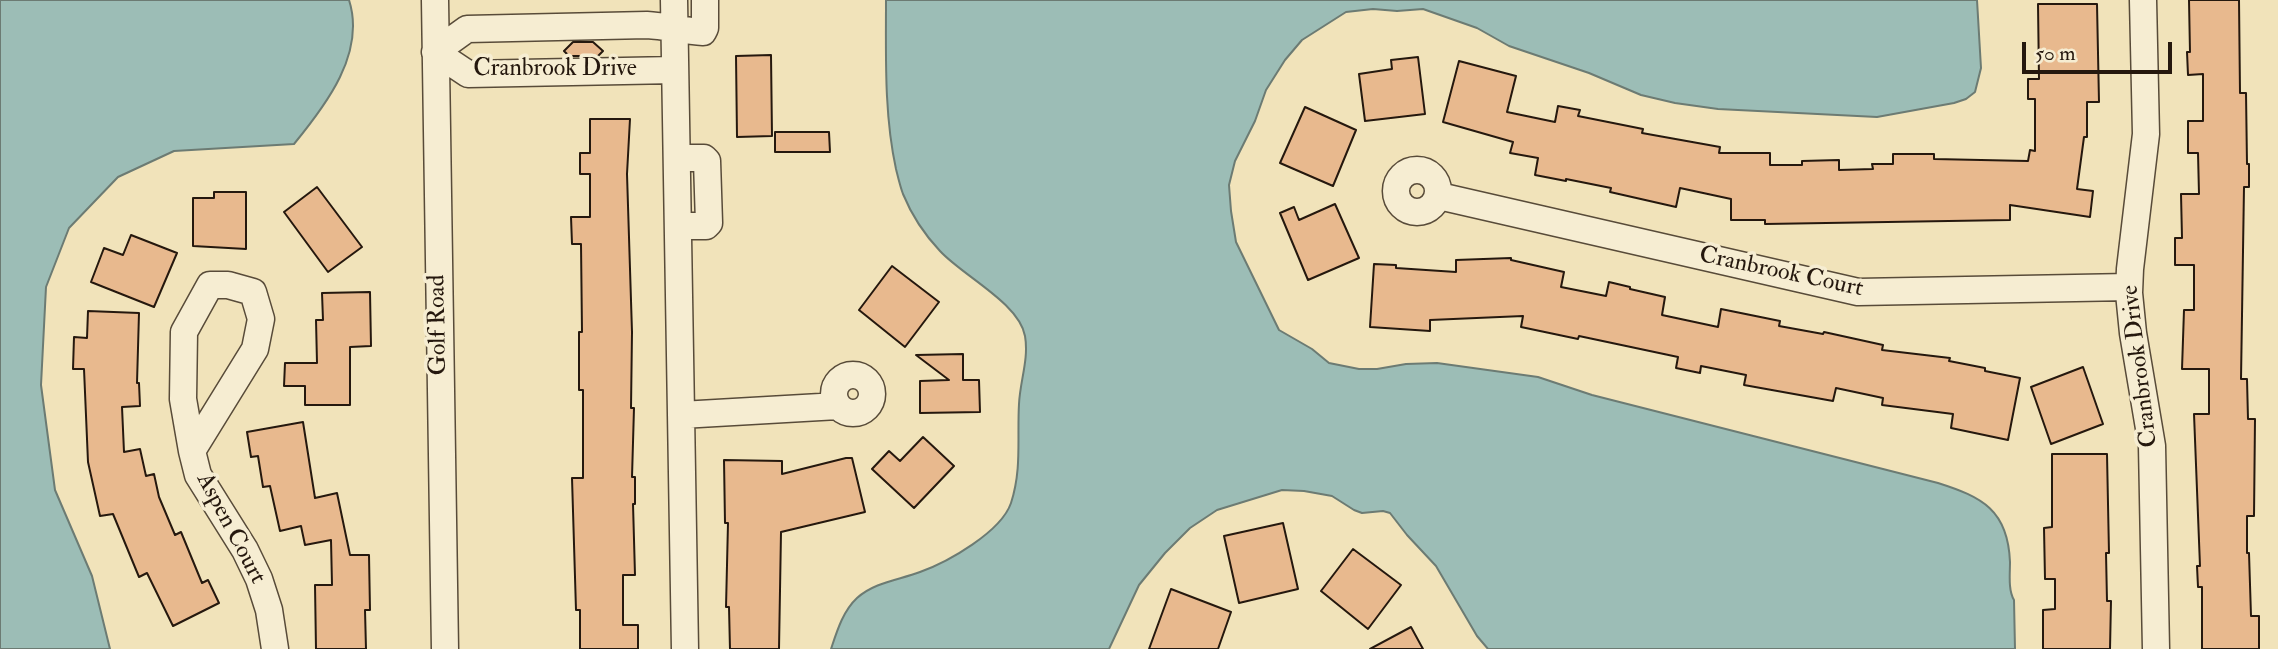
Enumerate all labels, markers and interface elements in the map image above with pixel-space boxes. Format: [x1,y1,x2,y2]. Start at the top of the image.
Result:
scale bar [2026,28,2176,72]
text: 50 m [2035,40,2076,67]
street label: Cranbrook Drive [473,56,637,84]
street label: Cranbrook Court [1696,242,1866,304]
street label: Golf Road [424,274,454,376]
street label: Cranbrook Drive [2117,283,2165,449]
street label: Aspen Court [189,469,271,589]

